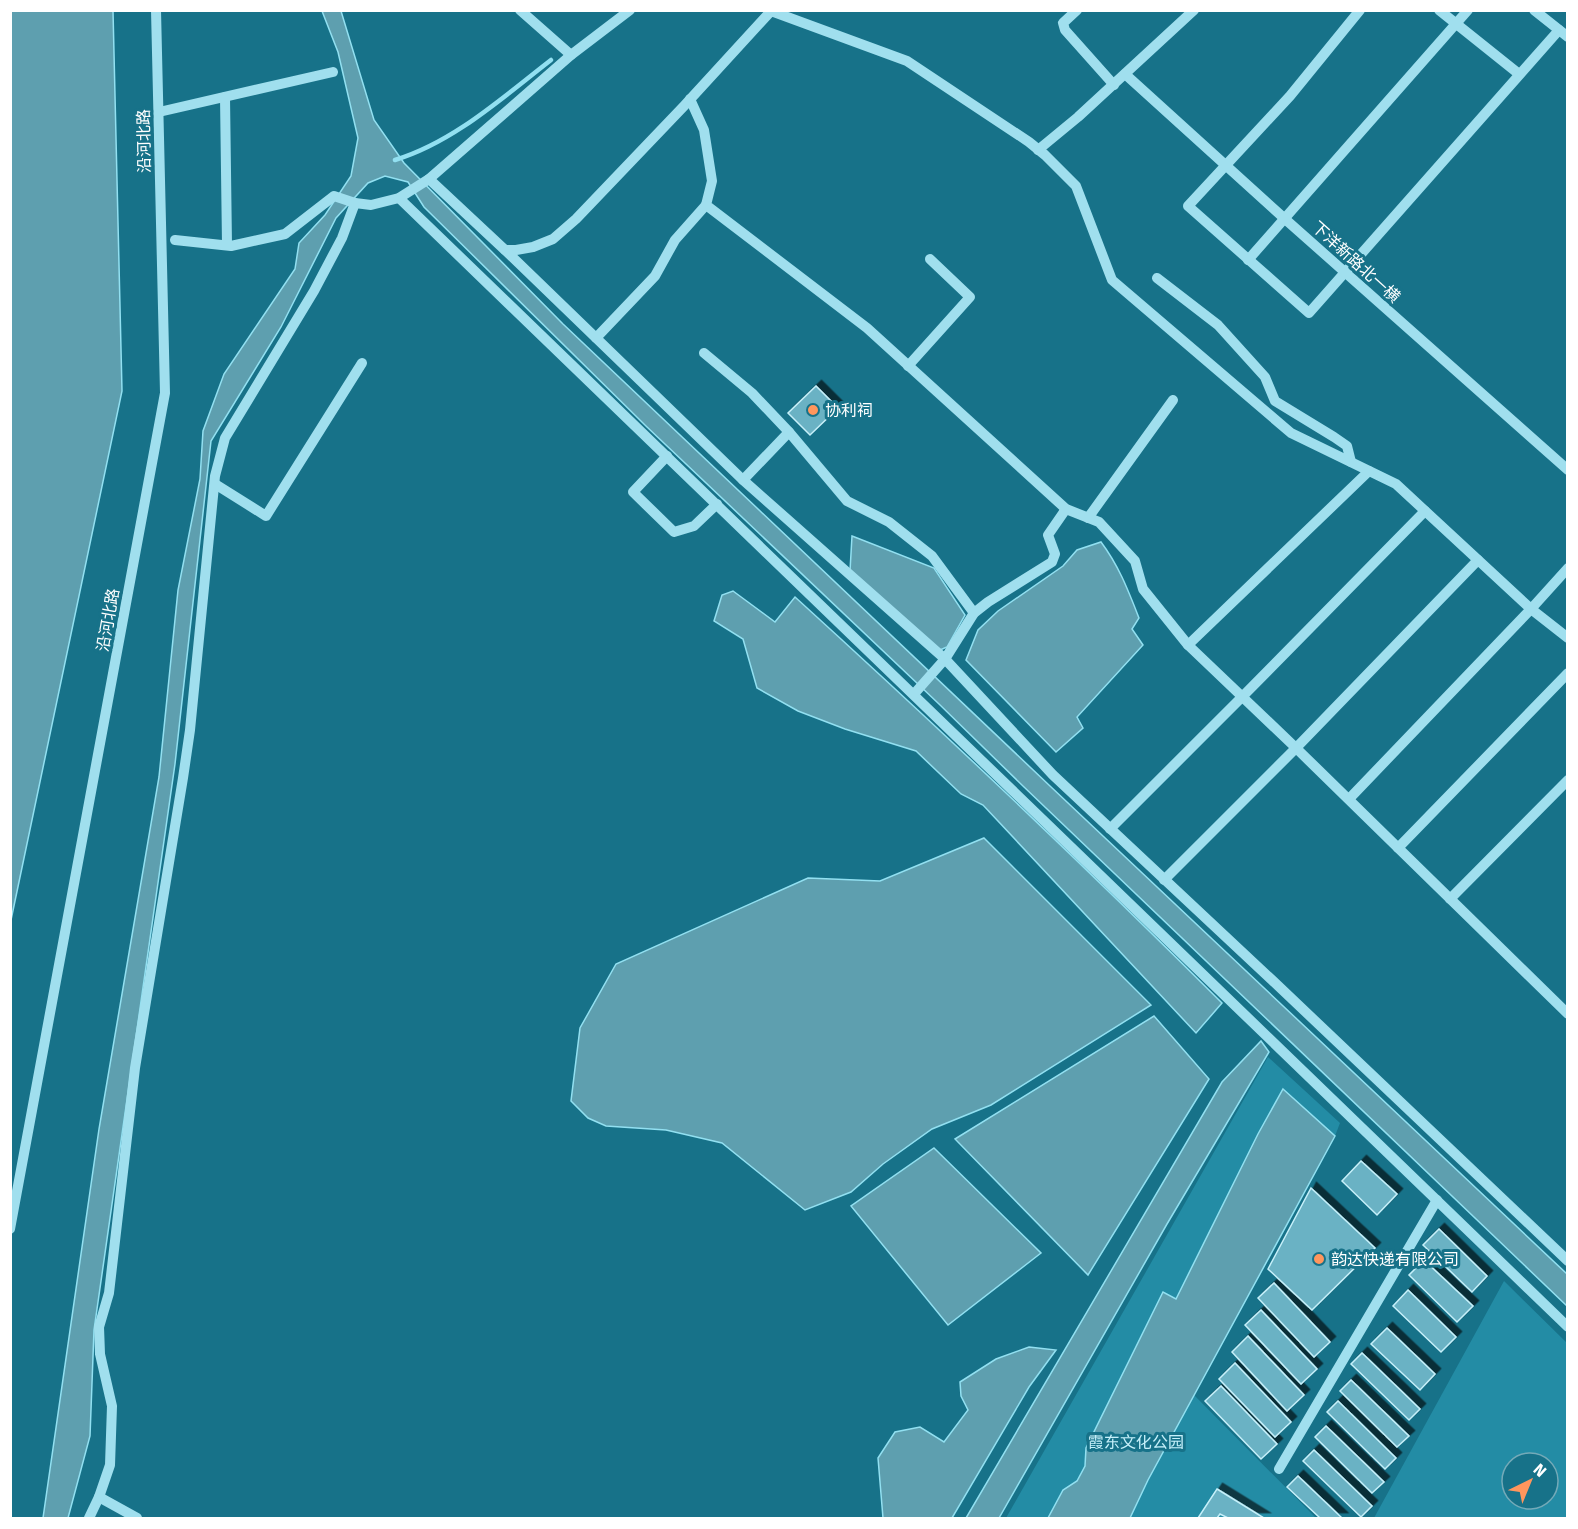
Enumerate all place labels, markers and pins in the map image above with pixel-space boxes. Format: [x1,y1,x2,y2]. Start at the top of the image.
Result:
place label: 协利祠 [825,401,873,420]
marker: 协利祠 [806,403,820,417]
place label: 韵达快递有限公司 [1331,1250,1459,1269]
marker: 韵达快递有限公司 [1312,1252,1326,1266]

